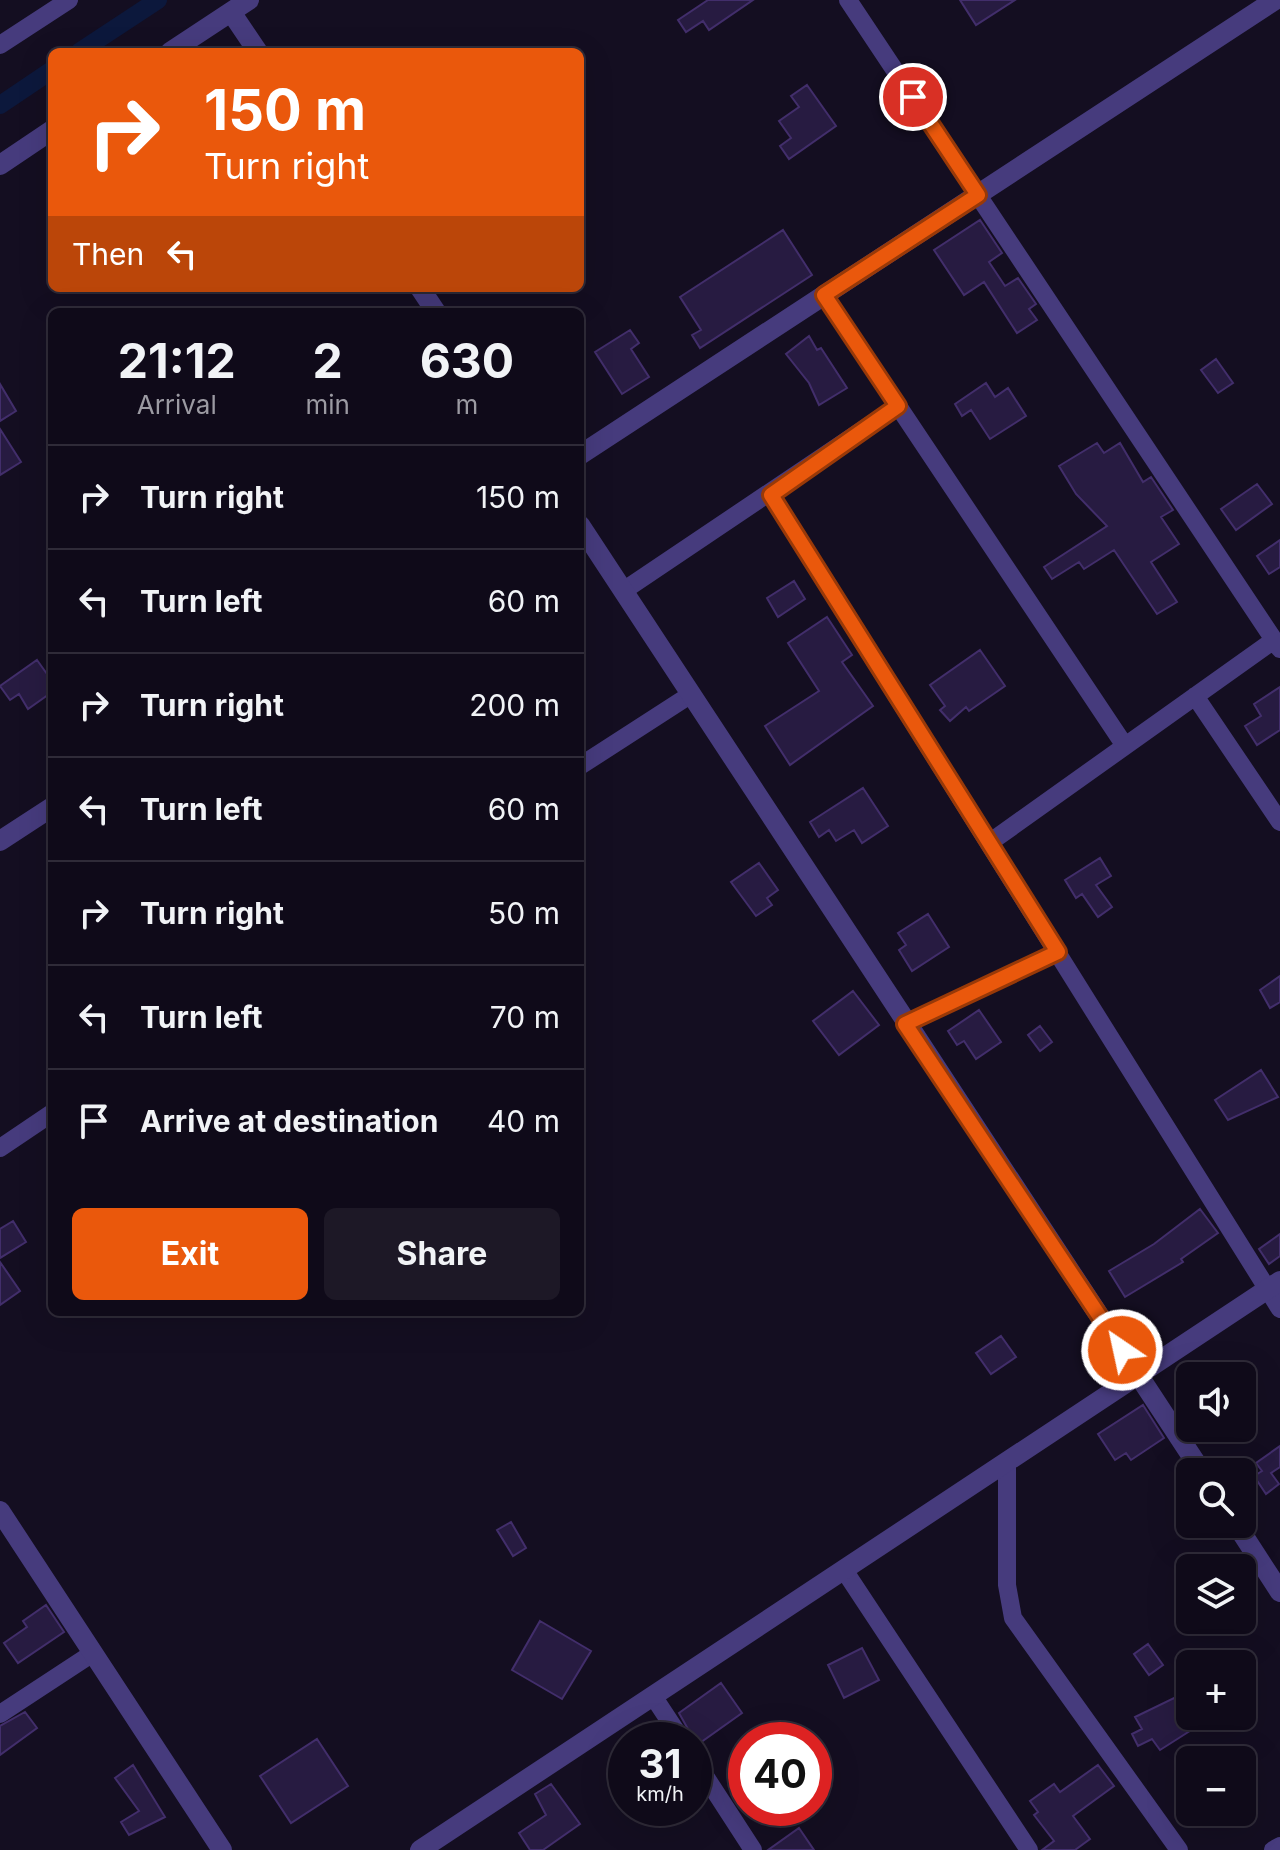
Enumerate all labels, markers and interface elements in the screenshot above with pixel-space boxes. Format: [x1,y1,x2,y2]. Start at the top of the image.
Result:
pin [879,63,947,131]
icon: arrive [891,75,935,119]
text: 150 m [204,76,366,144]
icon: right [72,80,176,184]
text: Turn right [204,144,369,188]
icon: left [160,232,204,276]
text: Then [72,236,144,272]
text: 21:12 [118,331,236,390]
text: 2 [313,331,343,390]
text: 630 [420,331,514,390]
text: Arrival [137,389,217,420]
text: min [305,389,350,420]
text: m [456,389,478,420]
icon: right [72,475,116,519]
text: Turn right [140,479,284,515]
text: 150 m [476,479,560,515]
icon: left [72,579,116,623]
text: Turn left [140,583,262,619]
text: 60 m [488,583,560,619]
icon: right [72,683,116,727]
text: Turn right [140,687,284,723]
text: 200 m [469,687,560,723]
icon: left [72,787,116,831]
text: Turn left [140,791,262,827]
text: 60 m [488,791,560,827]
icon: right [72,891,116,935]
text: Turn right [140,895,284,931]
text: 50 m [488,895,560,931]
icon: left [72,995,116,1039]
text: Turn left [140,999,262,1035]
text: 70 m [490,999,560,1035]
icon: arrive [72,1099,116,1143]
text: Arrive at destination [140,1103,438,1139]
text: 40 m [487,1103,560,1139]
button: Exit [72,1208,308,1300]
button: Share [324,1208,560,1300]
position arrow [1080,1308,1164,1392]
map controls [1176,1362,1256,1826]
button: sound [1176,1362,1256,1442]
button: search [1176,1458,1256,1538]
button: layers [1176,1554,1256,1634]
button: + [1176,1650,1256,1730]
speed limit sign: 40 [728,1722,832,1826]
text: 31 [638,1739,682,1788]
button: − [1176,1746,1256,1826]
text: km/h [636,1782,684,1806]

